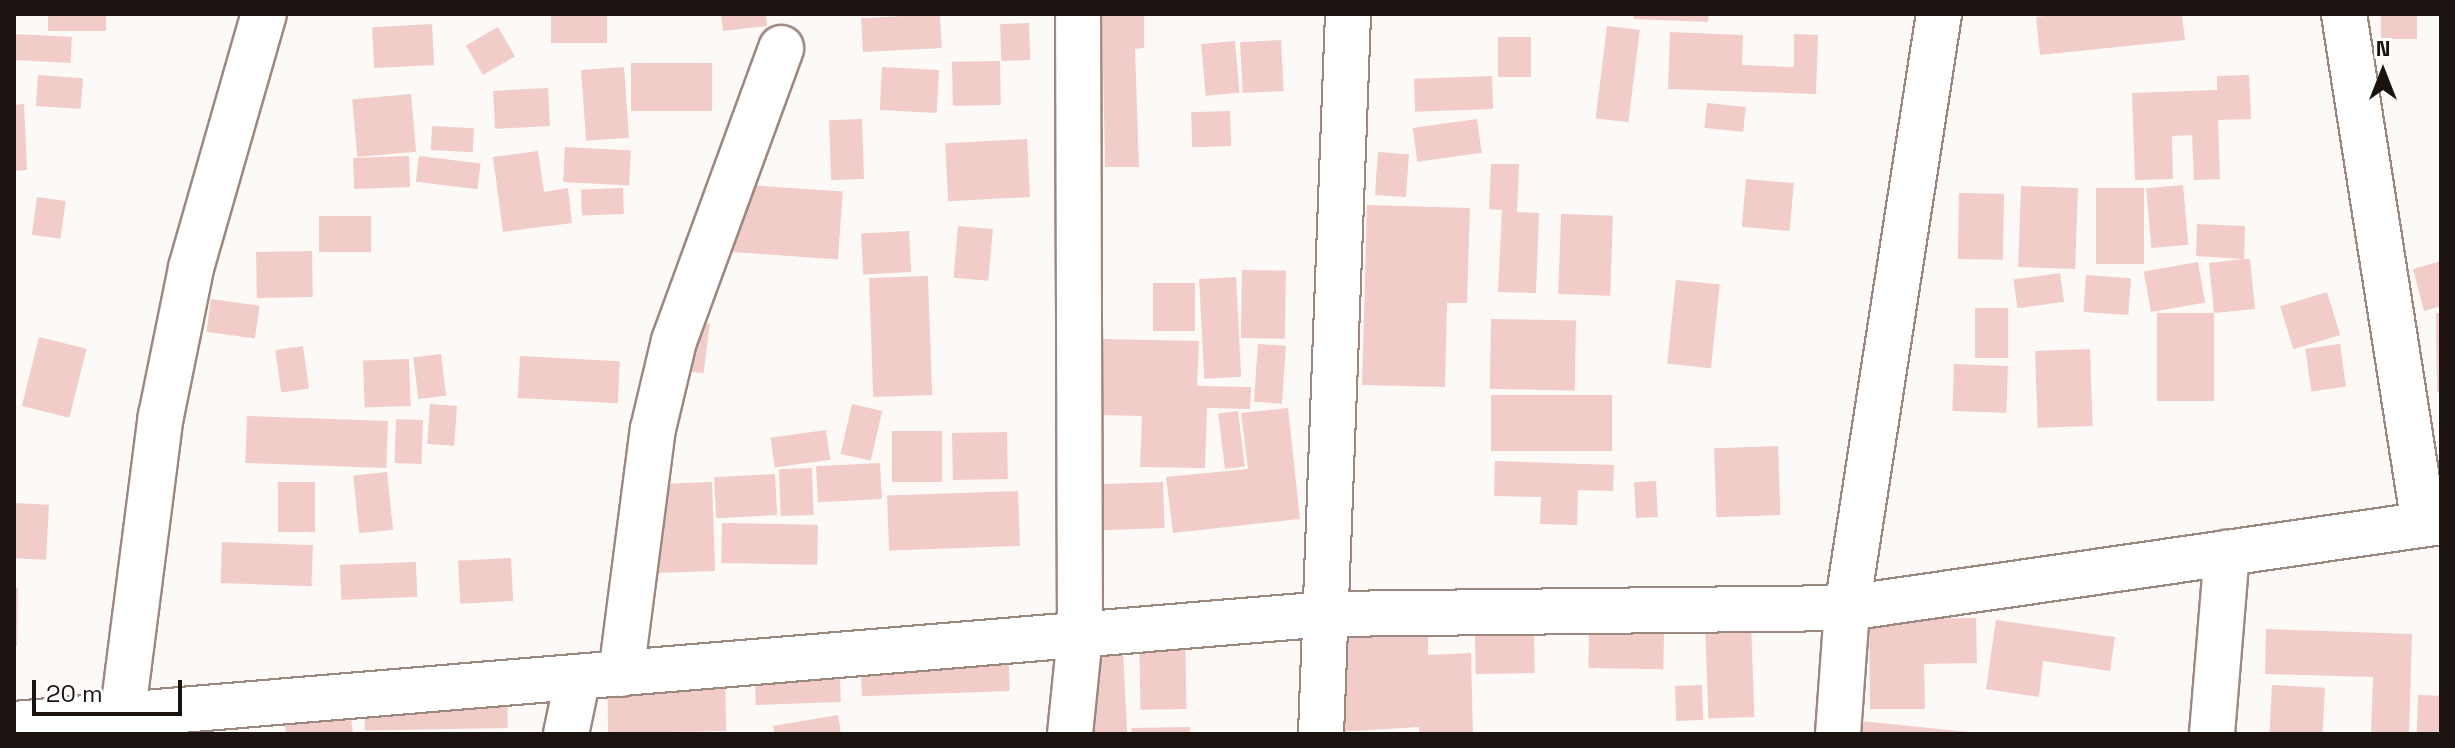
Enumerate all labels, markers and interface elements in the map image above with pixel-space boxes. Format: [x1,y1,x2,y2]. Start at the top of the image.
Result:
north arrow [2343,32,2423,112]
text: N [2376,34,2390,62]
scale bar [36,664,186,714]
text: 20 m [46,678,103,709]

